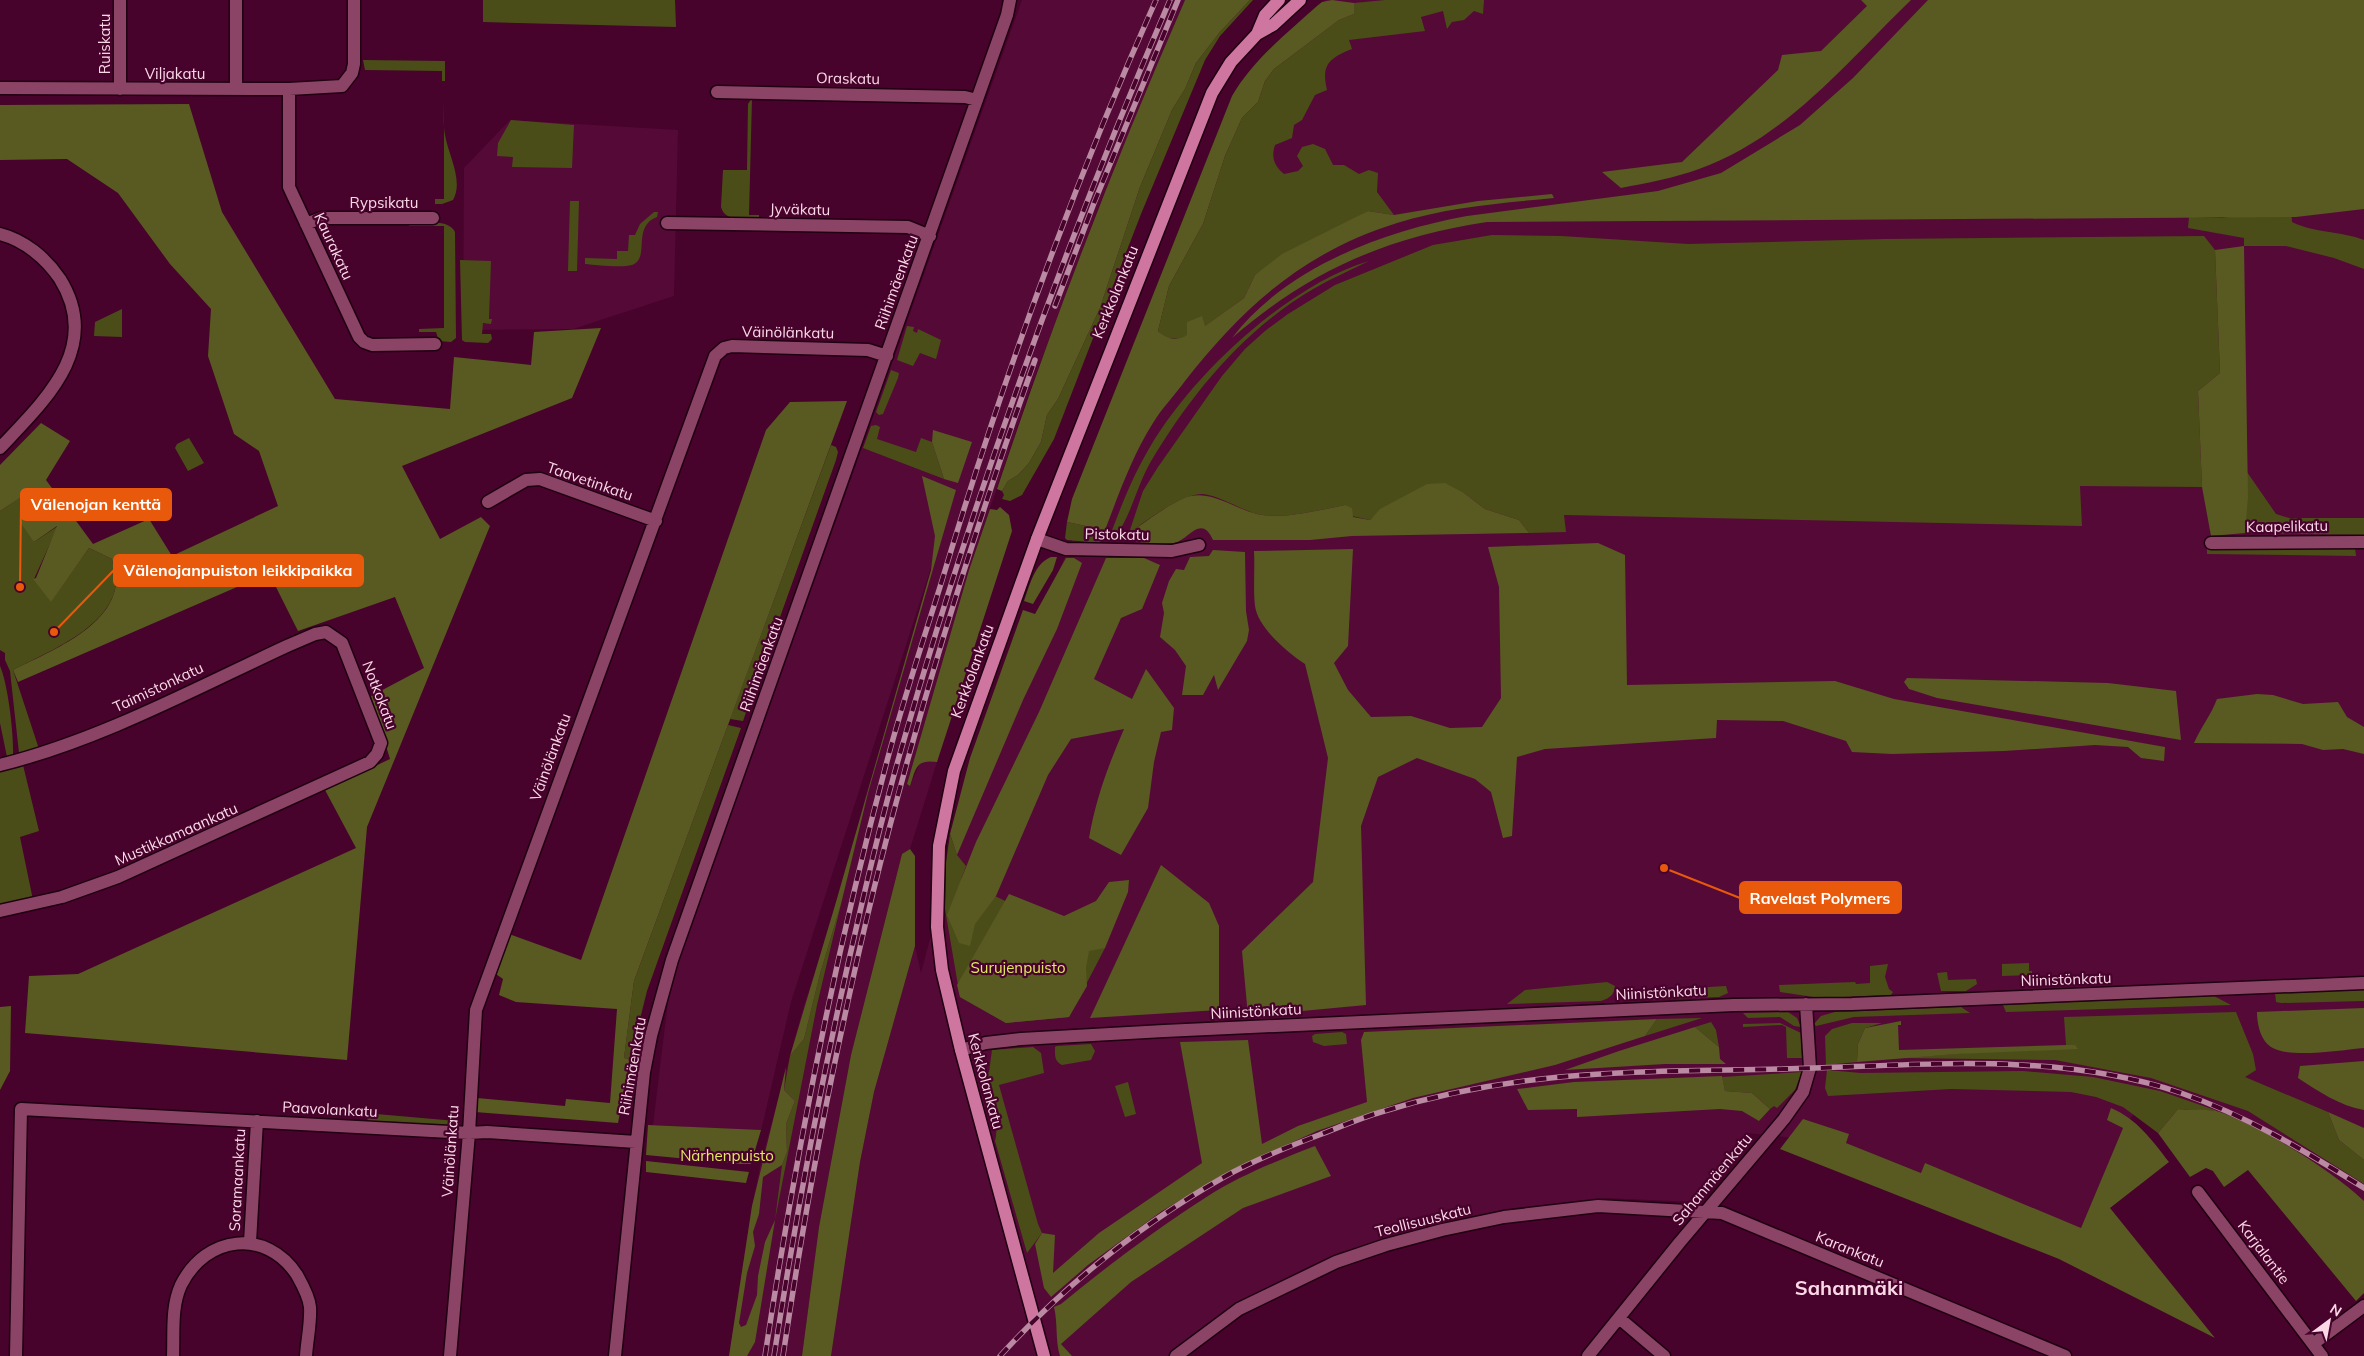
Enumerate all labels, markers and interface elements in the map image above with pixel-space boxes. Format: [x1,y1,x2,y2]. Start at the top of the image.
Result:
street label: Ruiskatu [95,14,114,74]
street label: Viljakatu [145,64,205,83]
street label: Oraskatu [816,68,880,88]
street label: Rypsikatu [350,193,418,212]
street label: Jyväkatu [770,199,830,219]
street label: Kaurakatu [310,209,358,283]
street label: Riihimäenkatu [870,232,922,332]
street label: Kerkkolankatu [1088,243,1142,341]
street label: Väinölänkatu [742,322,834,342]
street label: Taavetinkatu [544,457,636,505]
callout: Välenojan kenttä [21,489,171,520]
text: Välenojan kenttä [30,494,161,514]
street label: Kaapelikatu [2246,516,2328,536]
street label: Pistokatu [1084,524,1150,544]
callout: Välenojanpuiston leikkipaikka [114,555,363,586]
text: Välenojanpuiston leikkipaikka [123,560,352,580]
street label: Riihimäenkatu [735,614,787,714]
street label: Kerkkolankatu [946,621,998,721]
street label: Taimistonkatu [110,658,206,716]
street label: Notkokatu [358,658,402,732]
street label: Väinölänkatu [525,710,575,804]
street label: Mustikkamaankatu [112,798,240,870]
callout: Ravelast Polymers [1740,882,1901,913]
text: Ravelast Polymers [1750,888,1890,908]
park label: Surujenpuisto [971,958,1065,977]
street label: Niinistönkatu [2020,968,2112,990]
street label: Niinistönkatu [1615,980,1707,1004]
street label: Niinistönkatu [1210,999,1302,1023]
street label: Riihimäenkatu [614,1015,650,1117]
street label: Kerkkolankatu [964,1031,1008,1131]
street label: Paavolankatu [282,1097,378,1121]
street label: Väinölänkatu [437,1104,463,1198]
street label: Soramaankatu [225,1128,249,1232]
street label: Sahanmäenkatu [1668,1129,1756,1229]
park label: Närhenpuisto [680,1146,774,1165]
street label: Teollisuuskatu [1373,1199,1473,1241]
street label: Karjalantie [2234,1216,2294,1288]
street label: Karankatu [1813,1227,1887,1271]
district label: Sahanmäki [1795,1275,1903,1300]
north arrow [2304,1296,2354,1346]
text: N [2327,1300,2345,1320]

